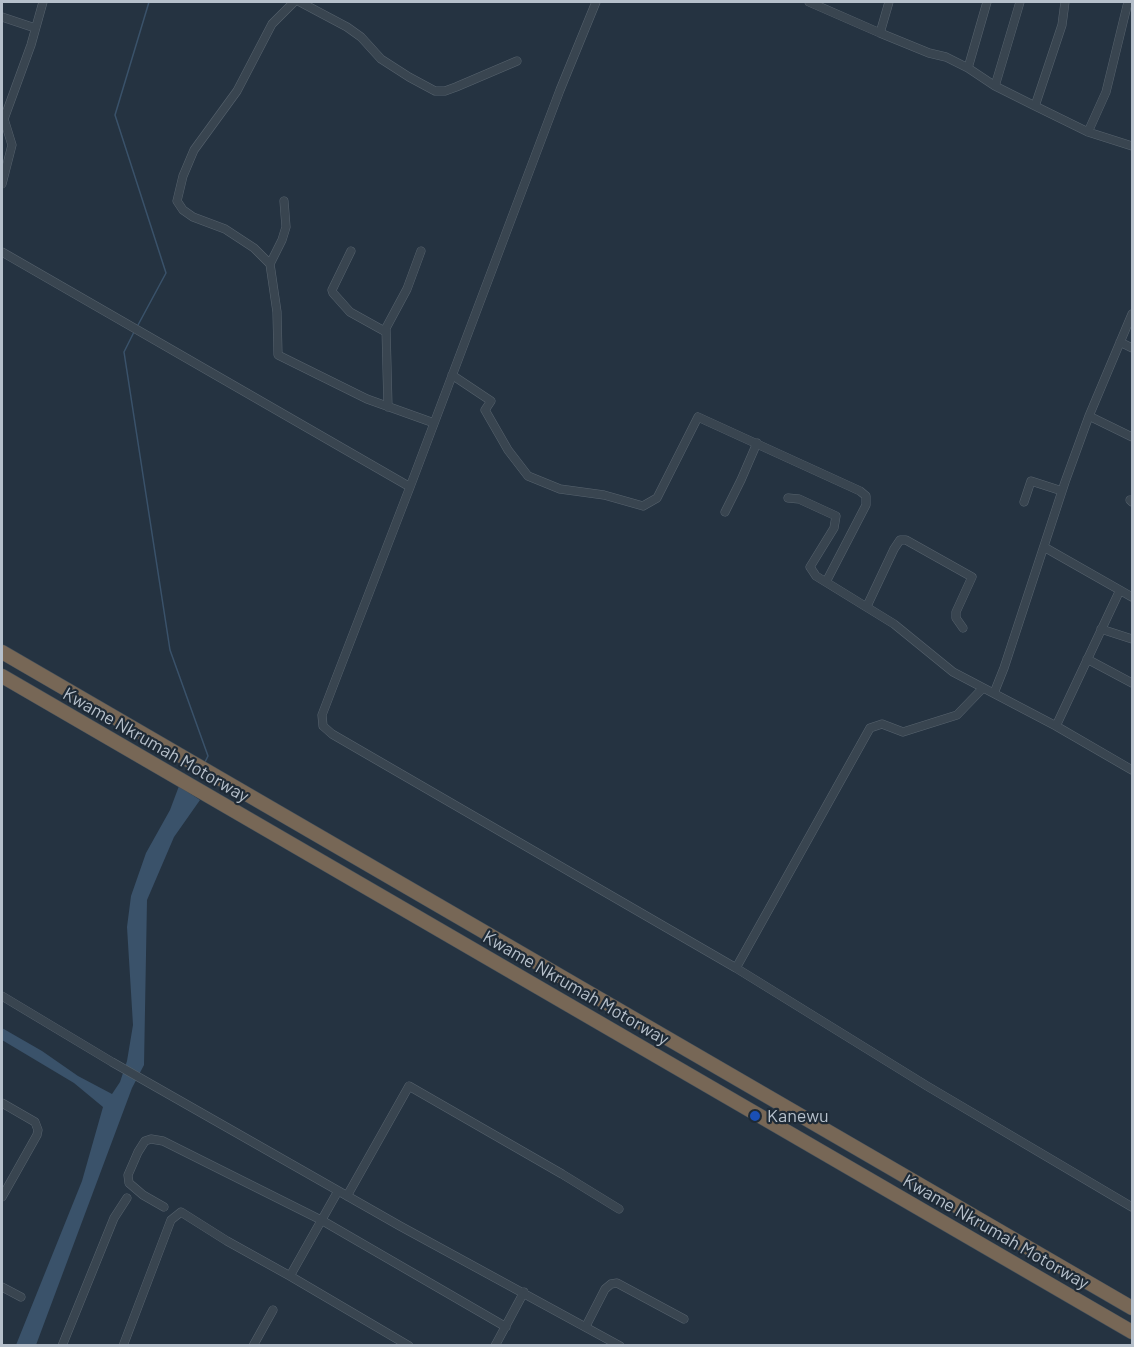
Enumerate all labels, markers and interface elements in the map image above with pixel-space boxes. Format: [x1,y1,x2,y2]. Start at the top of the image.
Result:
street label: Kwame Nkrumah Motorway [59,683,253,807]
street label: Kwame Nkrumah Motorway [479,926,673,1050]
place label: Kanewu [767,1105,829,1127]
marker: Kanewu [748,1109,762,1123]
street label: Kwame Nkrumah Motorway [899,1170,1093,1294]

